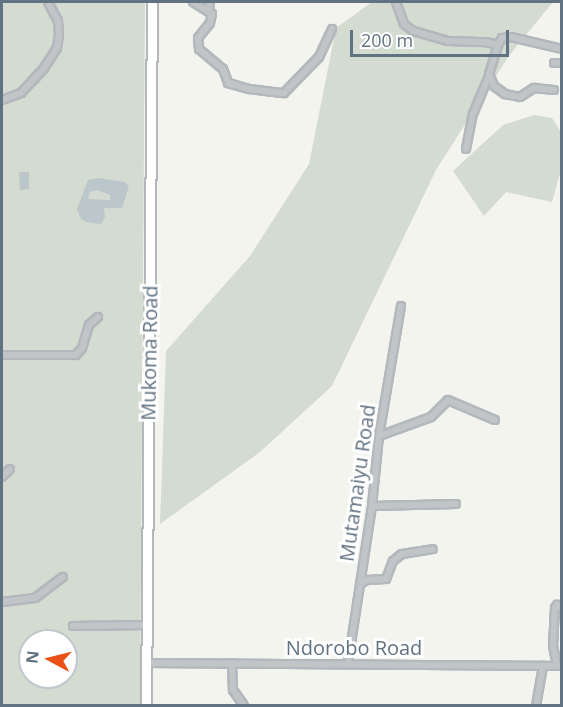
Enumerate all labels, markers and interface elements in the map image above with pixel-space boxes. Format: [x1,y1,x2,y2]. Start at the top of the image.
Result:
scale bar [353,18,512,56]
text: 200 m [361,28,413,52]
street label: Mukoma Road [136,285,162,421]
street label: Mutamaiyu Road [334,403,380,563]
north arrow [18,629,78,689]
street label: Ndorobo Road [286,635,422,659]
text: N [20,649,44,665]

